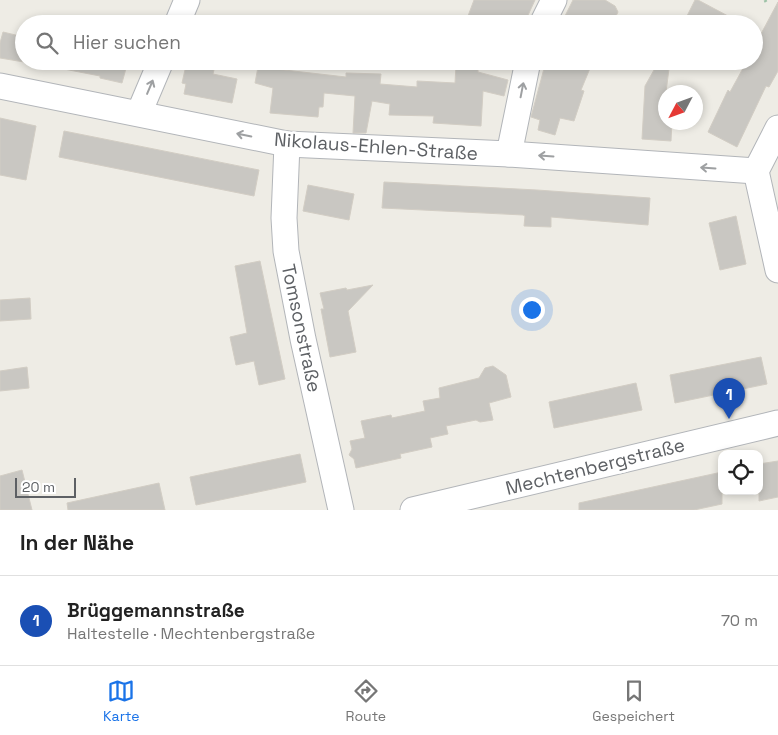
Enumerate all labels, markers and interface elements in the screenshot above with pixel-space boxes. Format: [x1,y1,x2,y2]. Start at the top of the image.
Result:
search box [15,15,763,70]
icon: search [33,29,61,57]
text: Hier suchen [73,30,181,55]
one-way arrow [146,80,156,95]
one-way arrow [518,83,527,99]
north arrow [658,85,703,130]
street label: Nikolaus-Ehlen-Straße [273,127,479,166]
one-way arrow [237,130,253,139]
one-way arrow [538,152,554,161]
one-way arrow [700,163,716,172]
street label: Tomsonstraße [276,262,327,394]
your location [519,297,545,323]
pin: 1 [713,378,745,419]
street label: Mechtenbergstraße [503,432,687,501]
map controls [718,450,763,495]
button: locate [718,450,763,495]
scale bar [15,475,76,498]
text: 20 m [22,478,55,496]
text: In der Nähe [20,529,134,556]
text: Brüggemannstraße [67,598,245,623]
text: 1 [32,610,40,631]
text: 70 m [721,610,758,631]
text: Haltestelle · Mechtenbergstraße [67,623,315,644]
tab: Karte [103,677,139,725]
tab: Route [346,677,386,725]
tab: Gespeichert [592,677,675,725]

